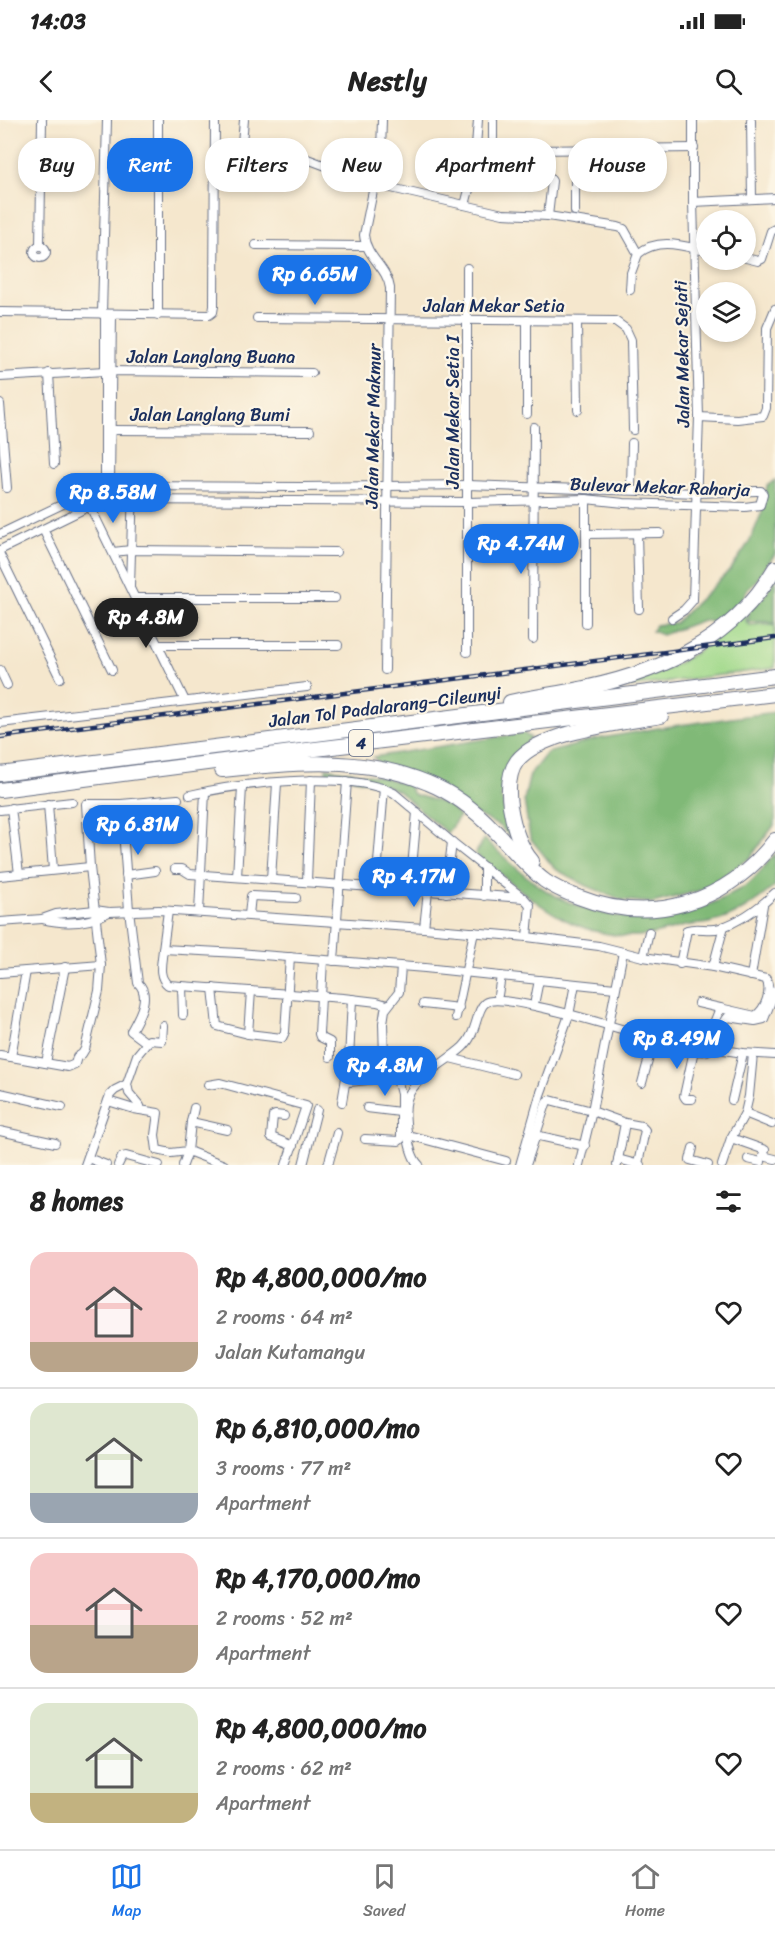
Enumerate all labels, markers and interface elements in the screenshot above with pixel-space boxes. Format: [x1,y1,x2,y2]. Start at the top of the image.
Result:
text: 14:03 [30,2,86,41]
text: Nestly [348,57,427,105]
icon: back [30,65,63,98]
icon: search [712,65,745,98]
chip: Buy [18,138,95,192]
chip: Rent [107,138,193,192]
chip: Filters [205,138,309,192]
chip: New [321,138,403,192]
chip: Apartment [415,138,556,192]
chip: House [568,138,667,192]
map controls [696,210,756,342]
button: locate [696,210,756,270]
pin: Rp 6.65M [253,255,377,306]
text: Rp 6.65M [272,257,358,292]
street label: Jalan Mekar Sejati [665,279,699,429]
button: layers [696,282,756,342]
street label: Jalan Mekar Setia [422,290,565,322]
street label: Jalan Mekar Setia I [437,333,469,490]
street label: Jalan Langlang Buana [126,341,295,373]
street label: Jalan Mekar Makmur [356,342,390,510]
street label: Jalan Langlang Bumi [129,399,291,431]
street label: Bulevar Mekar Raharja [569,468,752,506]
pin: Rp 8.58M [51,473,175,524]
text: Rp 8.58M [70,475,156,510]
pin: Rp 4.74M [459,524,583,575]
text: Rp 4.74M [478,526,564,561]
pin: Rp 4.8M [91,598,201,649]
text: Rp 4.8M [108,600,184,635]
street label: Jalan Tol Padalarang–Cileunyi [266,677,504,737]
road number: 4 [349,730,373,756]
pin: Rp 6.81M [76,805,200,856]
text: Rp 6.81M [97,807,179,842]
pin: Rp 4.17M [352,857,476,908]
text: Rp 4.17M [373,859,455,894]
pin: Rp 8.49M [615,1019,739,1070]
text: Rp 8.49M [633,1021,721,1056]
pin: Rp 4.8M [330,1046,440,1097]
text: Rp 4.8M [347,1048,423,1083]
text: 8 homes [30,1178,123,1224]
icon: filters [712,1185,745,1218]
text: Rp 4,800,000/mo [216,1254,426,1300]
icon: home [78,1276,150,1348]
icon: heart [712,1296,745,1329]
text: 2 rooms · 64 m² [216,1300,353,1335]
text: Jalan Kutamangu [216,1335,365,1370]
text: Rp 6,810,000/mo [216,1405,420,1451]
icon: home [78,1427,150,1499]
icon: heart [712,1447,745,1480]
text: 3 rooms · 77 m² [216,1451,351,1486]
text: Apartment [216,1486,310,1521]
text: Rp 4,170,000/mo [216,1555,420,1601]
icon: home [78,1577,150,1649]
icon: heart [712,1597,745,1630]
text: 2 rooms · 52 m² [216,1601,353,1636]
text: Apartment [216,1636,310,1671]
text: Rp 4,800,000/mo [216,1705,426,1751]
icon: home [78,1727,150,1799]
icon: heart [712,1747,745,1780]
text: 2 rooms · 62 m² [216,1751,352,1786]
text: Apartment [216,1786,310,1821]
tab: Map [110,1860,143,1925]
tab: Saved [363,1860,405,1925]
tab: Home [625,1860,665,1925]

